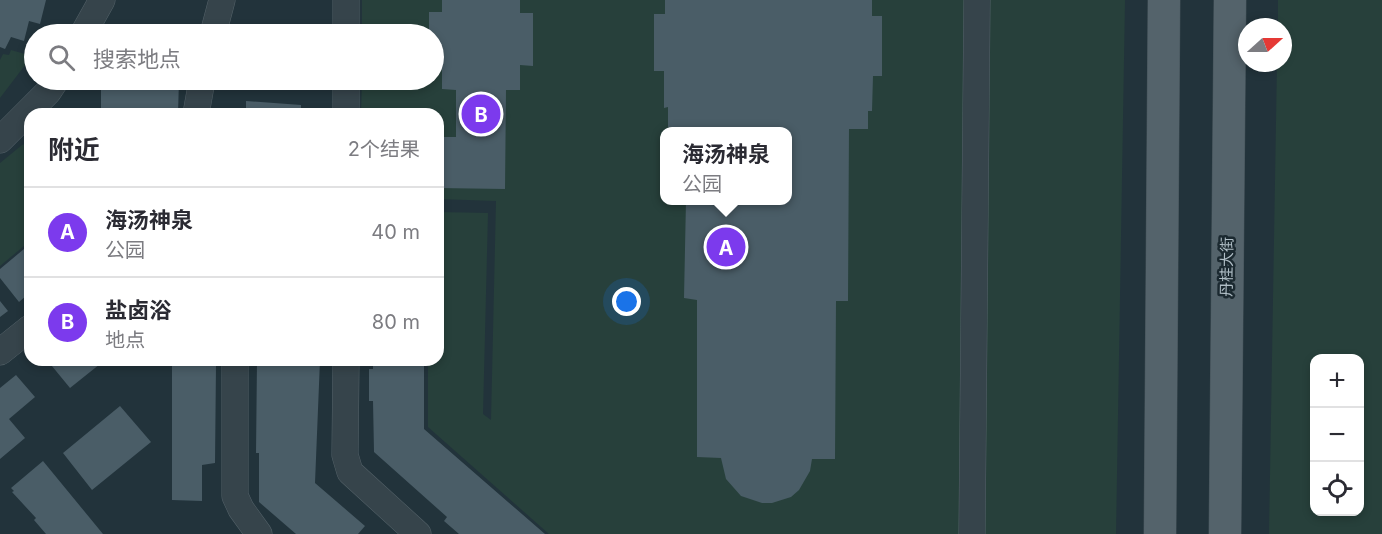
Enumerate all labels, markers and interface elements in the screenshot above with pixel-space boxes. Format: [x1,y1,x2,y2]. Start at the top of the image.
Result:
north arrow [1238,18,1292,72]
search box [24,24,444,90]
icon: search [45,41,78,74]
text: 搜索地点 [93,46,181,72]
pin: B [462,92,500,136]
popup [660,127,792,205]
text: 附近 [48,134,100,165]
text: 2个结果 [348,137,420,161]
text: 海汤神泉 [682,141,770,167]
text: 公园 [682,172,722,196]
text: 海汤神泉 [105,207,193,233]
text: A [60,220,75,244]
text: 40 m [371,220,420,244]
pin: A [706,224,746,270]
street label: 丹桂大街 [1216,237,1237,297]
text: 公园 [105,238,145,262]
your location [612,287,641,316]
text: 盐卤浴 [105,297,171,323]
text: B [61,310,74,334]
text: 80 m [372,310,420,334]
text: 地点 [105,328,145,352]
map controls [1310,354,1364,516]
button: + [1310,354,1364,408]
button: − [1310,408,1364,462]
button: locate [1310,462,1364,516]

